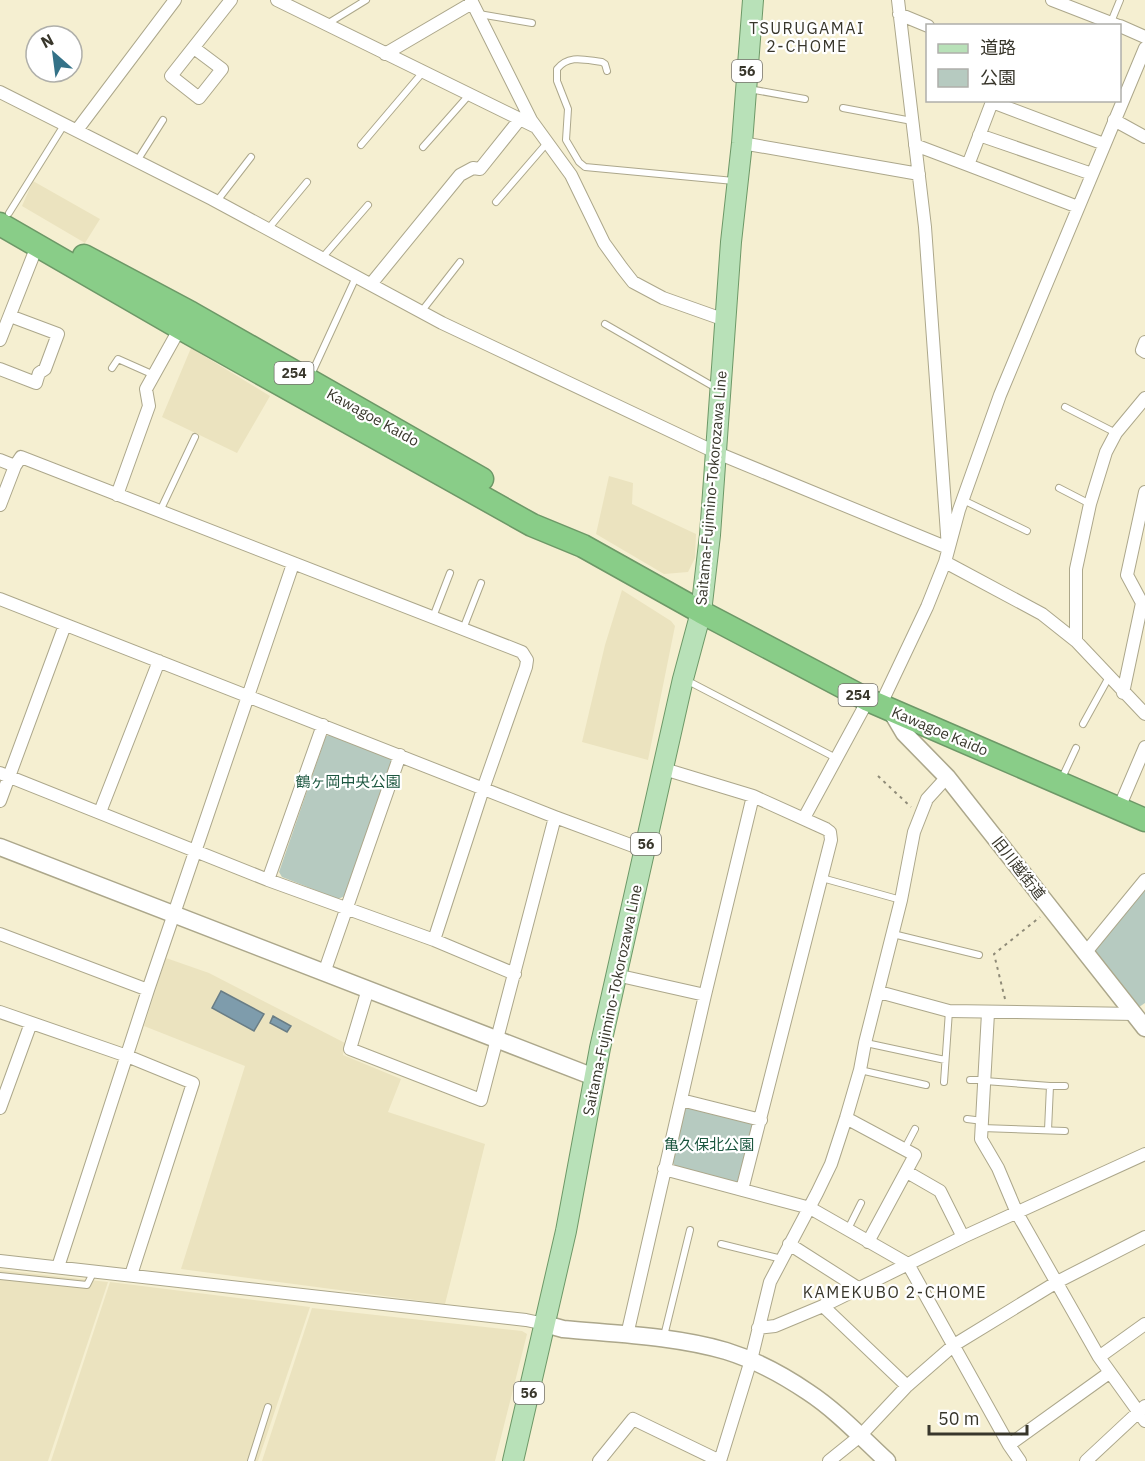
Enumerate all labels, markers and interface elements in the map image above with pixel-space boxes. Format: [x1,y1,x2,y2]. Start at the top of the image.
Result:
district label: TSURUGAMAI 2-CHOME [749,18,865,56]
north arrow [24,24,84,84]
legend [926,24,1121,102]
text: N [37,29,57,52]
text: 道路 [980,36,1016,59]
road number: 56 [732,60,762,82]
text: 公園 [980,66,1016,89]
road number: 254 [274,362,314,384]
street label: Saitama-Fujimino-Tokorozawa Line [691,370,731,606]
street label: Kawagoe Kaido [323,384,423,450]
road number: 254 [838,684,878,706]
street label: Kawagoe Kaido [889,702,991,760]
park label: 鶴ヶ岡中央公園 [295,772,401,791]
road number: 56 [631,833,661,855]
street label: 旧川越街道 [988,833,1050,903]
street label: Saitama-Fujimino-Tokorozawa Line [578,883,646,1117]
park label: 亀久保北公園 [664,1135,754,1154]
district label: KAMEKUBO 2-CHOME [803,1282,987,1302]
road number: 56 [514,1382,544,1404]
scale bar [929,1398,1026,1436]
text: 50 m [938,1407,980,1430]

